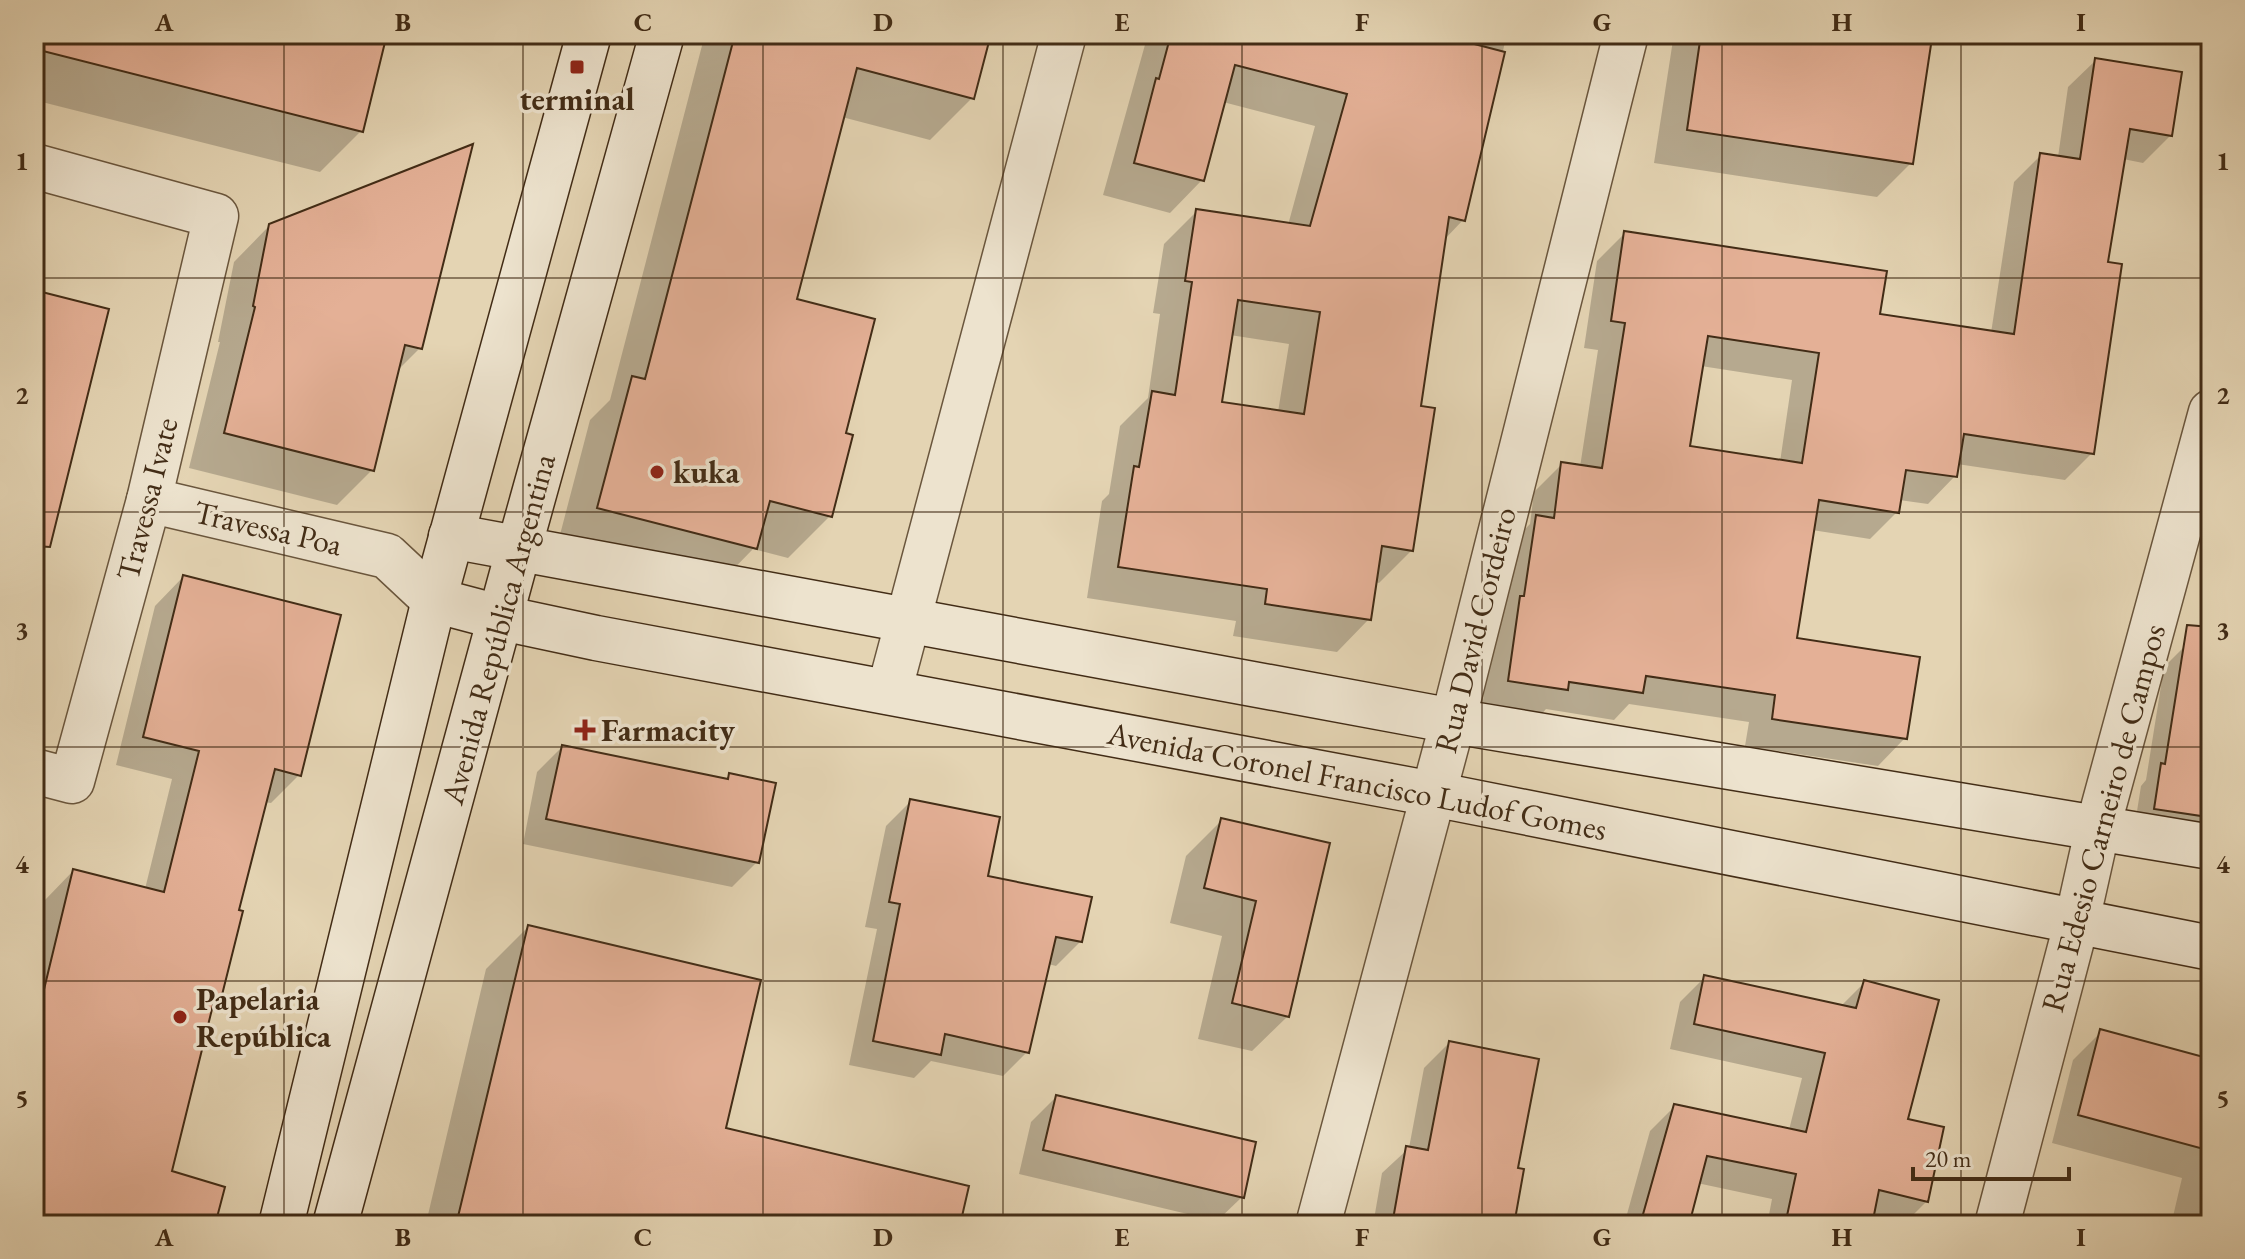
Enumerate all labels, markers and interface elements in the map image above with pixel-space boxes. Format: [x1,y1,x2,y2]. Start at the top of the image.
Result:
text: A [154,5,174,39]
text: B [395,5,411,39]
text: C [634,5,652,39]
text: D [873,5,893,39]
text: E [1115,5,1130,39]
text: F [1355,5,1369,39]
text: G [1593,5,1612,39]
text: H [1832,5,1853,39]
text: I [2076,5,2086,39]
marker: terminal [568,58,586,76]
place label: terminal [519,78,635,120]
text: 1 [15,144,29,178]
text: 1 [2216,144,2230,178]
text: 2 [15,378,29,412]
text: 2 [2216,378,2230,412]
street label: Travessa Ivate [107,413,187,585]
street label: Avenida República Argentina [431,449,565,810]
place label: kuka [673,451,741,493]
marker: kuka [648,463,666,481]
street label: Travessa Poa [190,491,346,565]
street label: Rua David Cordeiro [1424,503,1526,757]
text: 3 [15,613,29,647]
text: 3 [2216,613,2230,647]
street label: Rua Edesio Carneiro de Campos [2031,620,2175,1016]
place label: Farmacity [601,709,735,751]
street label: Avenida Coronel Francisco Ludof Gomes [1103,712,1610,850]
marker: Farmacity [576,721,594,739]
text: 4 [15,847,29,881]
text: 4 [2216,847,2230,881]
place label: Papelaria República [196,978,332,1057]
marker: Papelaria República [171,1008,189,1026]
text: 5 [15,1081,29,1115]
text: 5 [2216,1081,2230,1115]
scale bar [1913,1131,2069,1181]
text: 20 m [1925,1143,1972,1174]
text: A [154,1220,174,1254]
text: B [395,1220,411,1254]
text: C [634,1220,652,1254]
text: D [873,1220,893,1254]
text: E [1115,1220,1130,1254]
text: F [1355,1220,1369,1254]
text: G [1593,1220,1612,1254]
text: H [1832,1220,1853,1254]
text: I [2076,1220,2086,1254]

